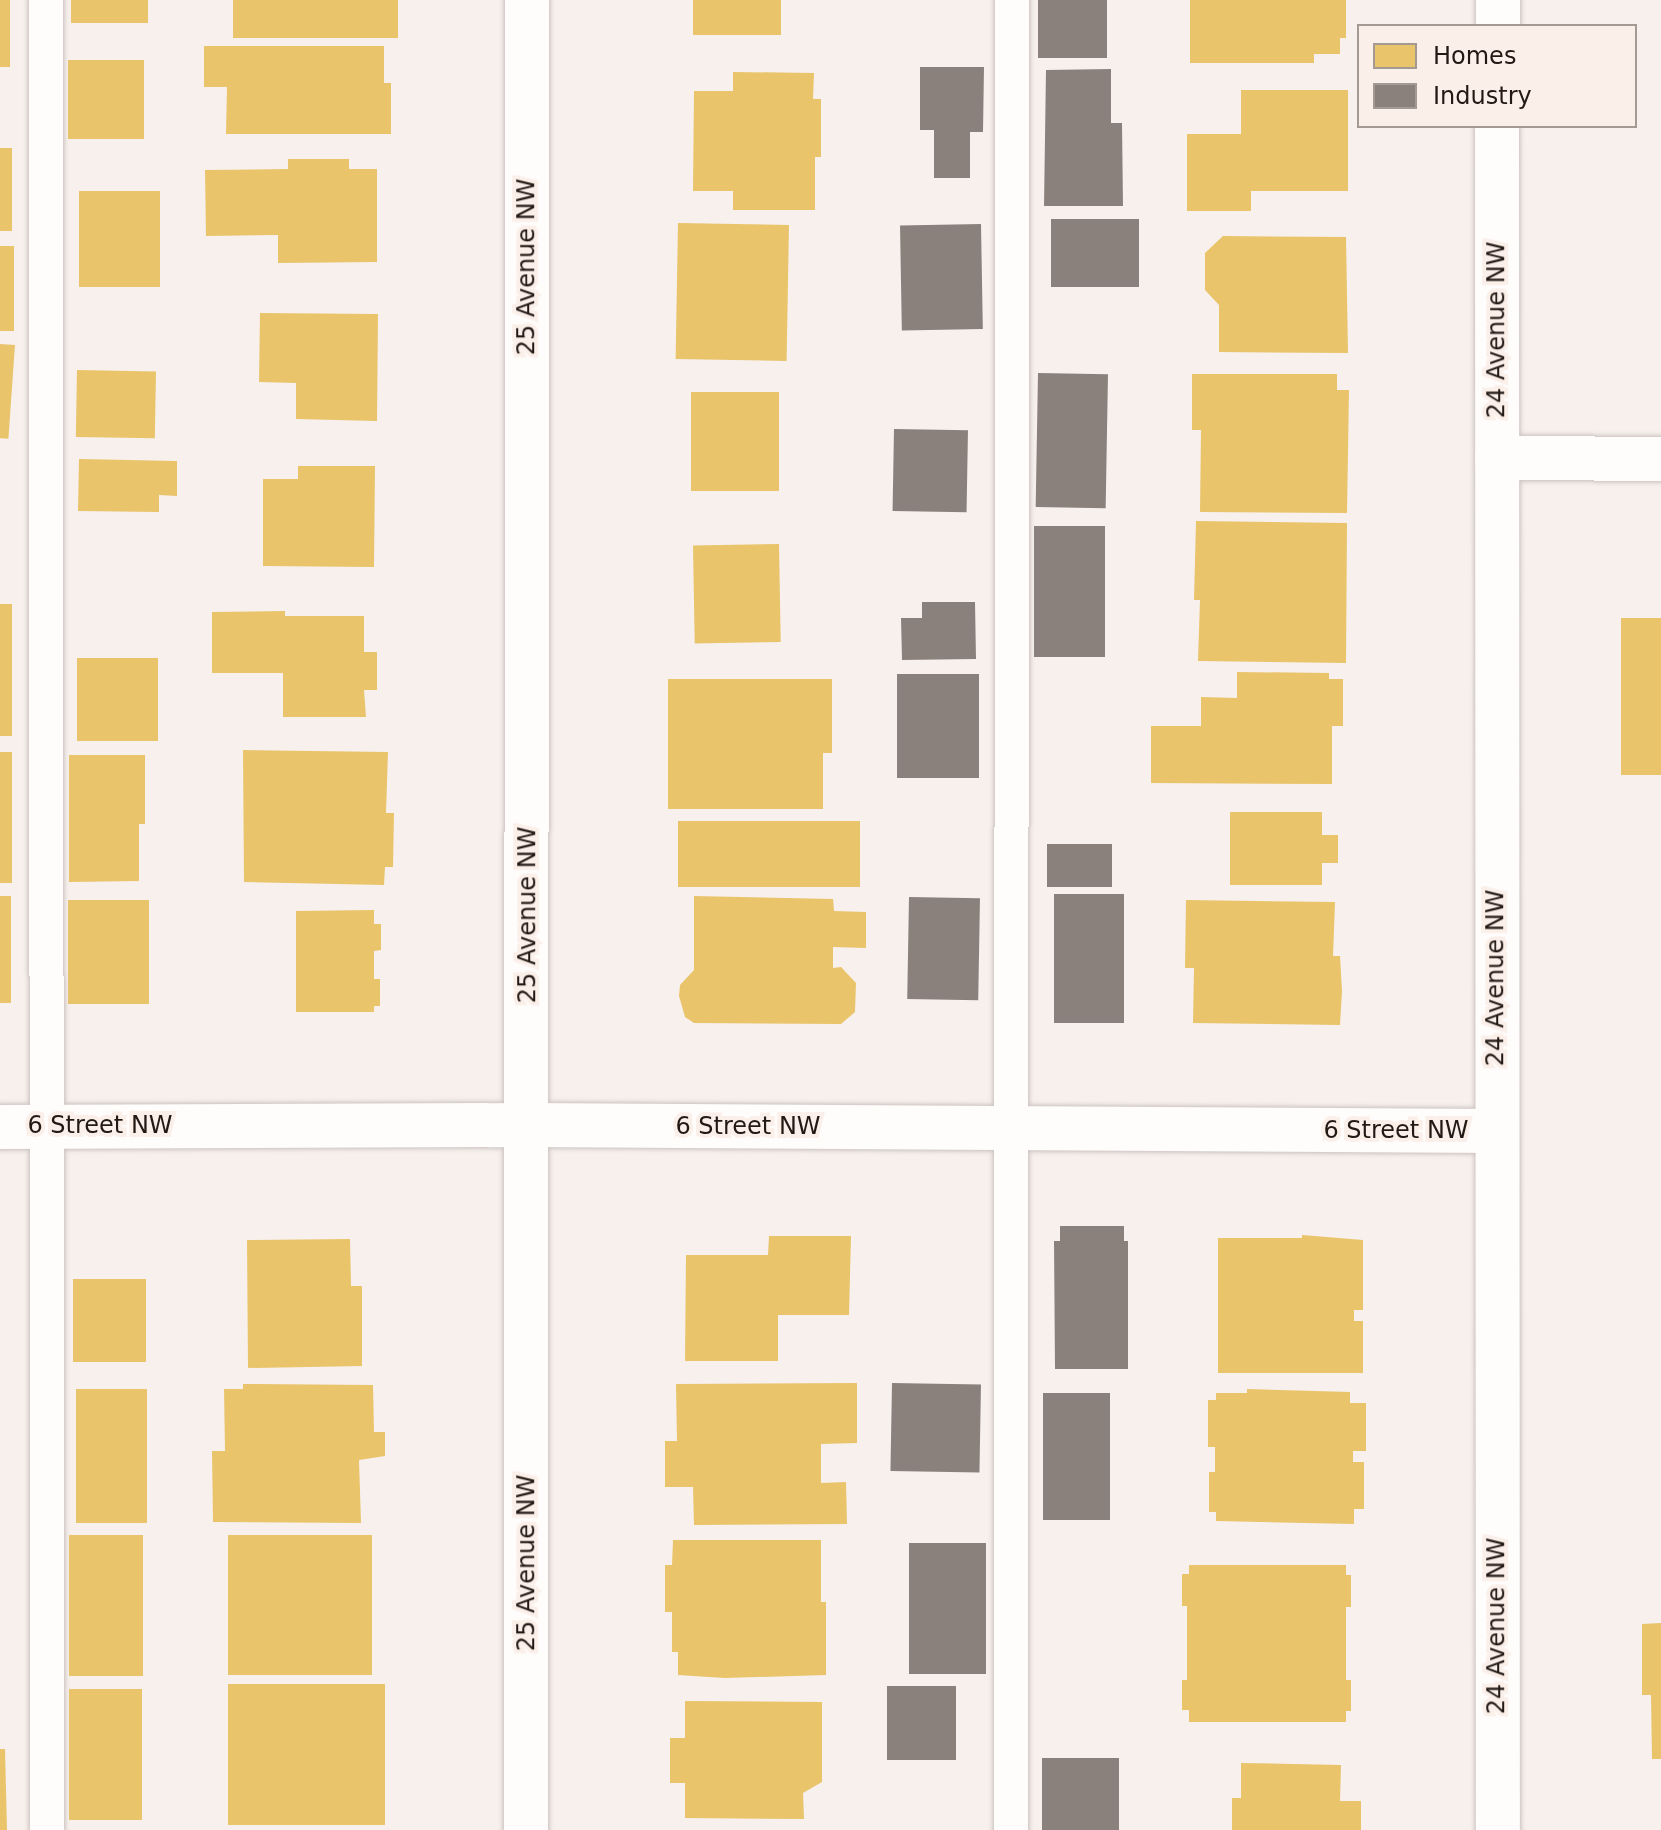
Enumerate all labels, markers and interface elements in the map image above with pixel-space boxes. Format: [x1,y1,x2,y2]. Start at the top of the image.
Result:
legend [1357,24,1637,128]
text: Homes [1433,42,1516,70]
text: Industry [1433,82,1532,110]
street label: 25 Avenue NW [513,179,541,355]
street label: 24 Avenue NW [1483,242,1511,418]
street label: 25 Avenue NW [514,827,542,1003]
street label: 24 Avenue NW [1482,890,1510,1066]
street label: 6 Street NW [27,1112,173,1140]
street label: 6 Street NW [675,1113,821,1141]
street label: 6 Street NW [1323,1117,1469,1145]
street label: 25 Avenue NW [513,1475,541,1651]
street label: 24 Avenue NW [1483,1538,1511,1714]

